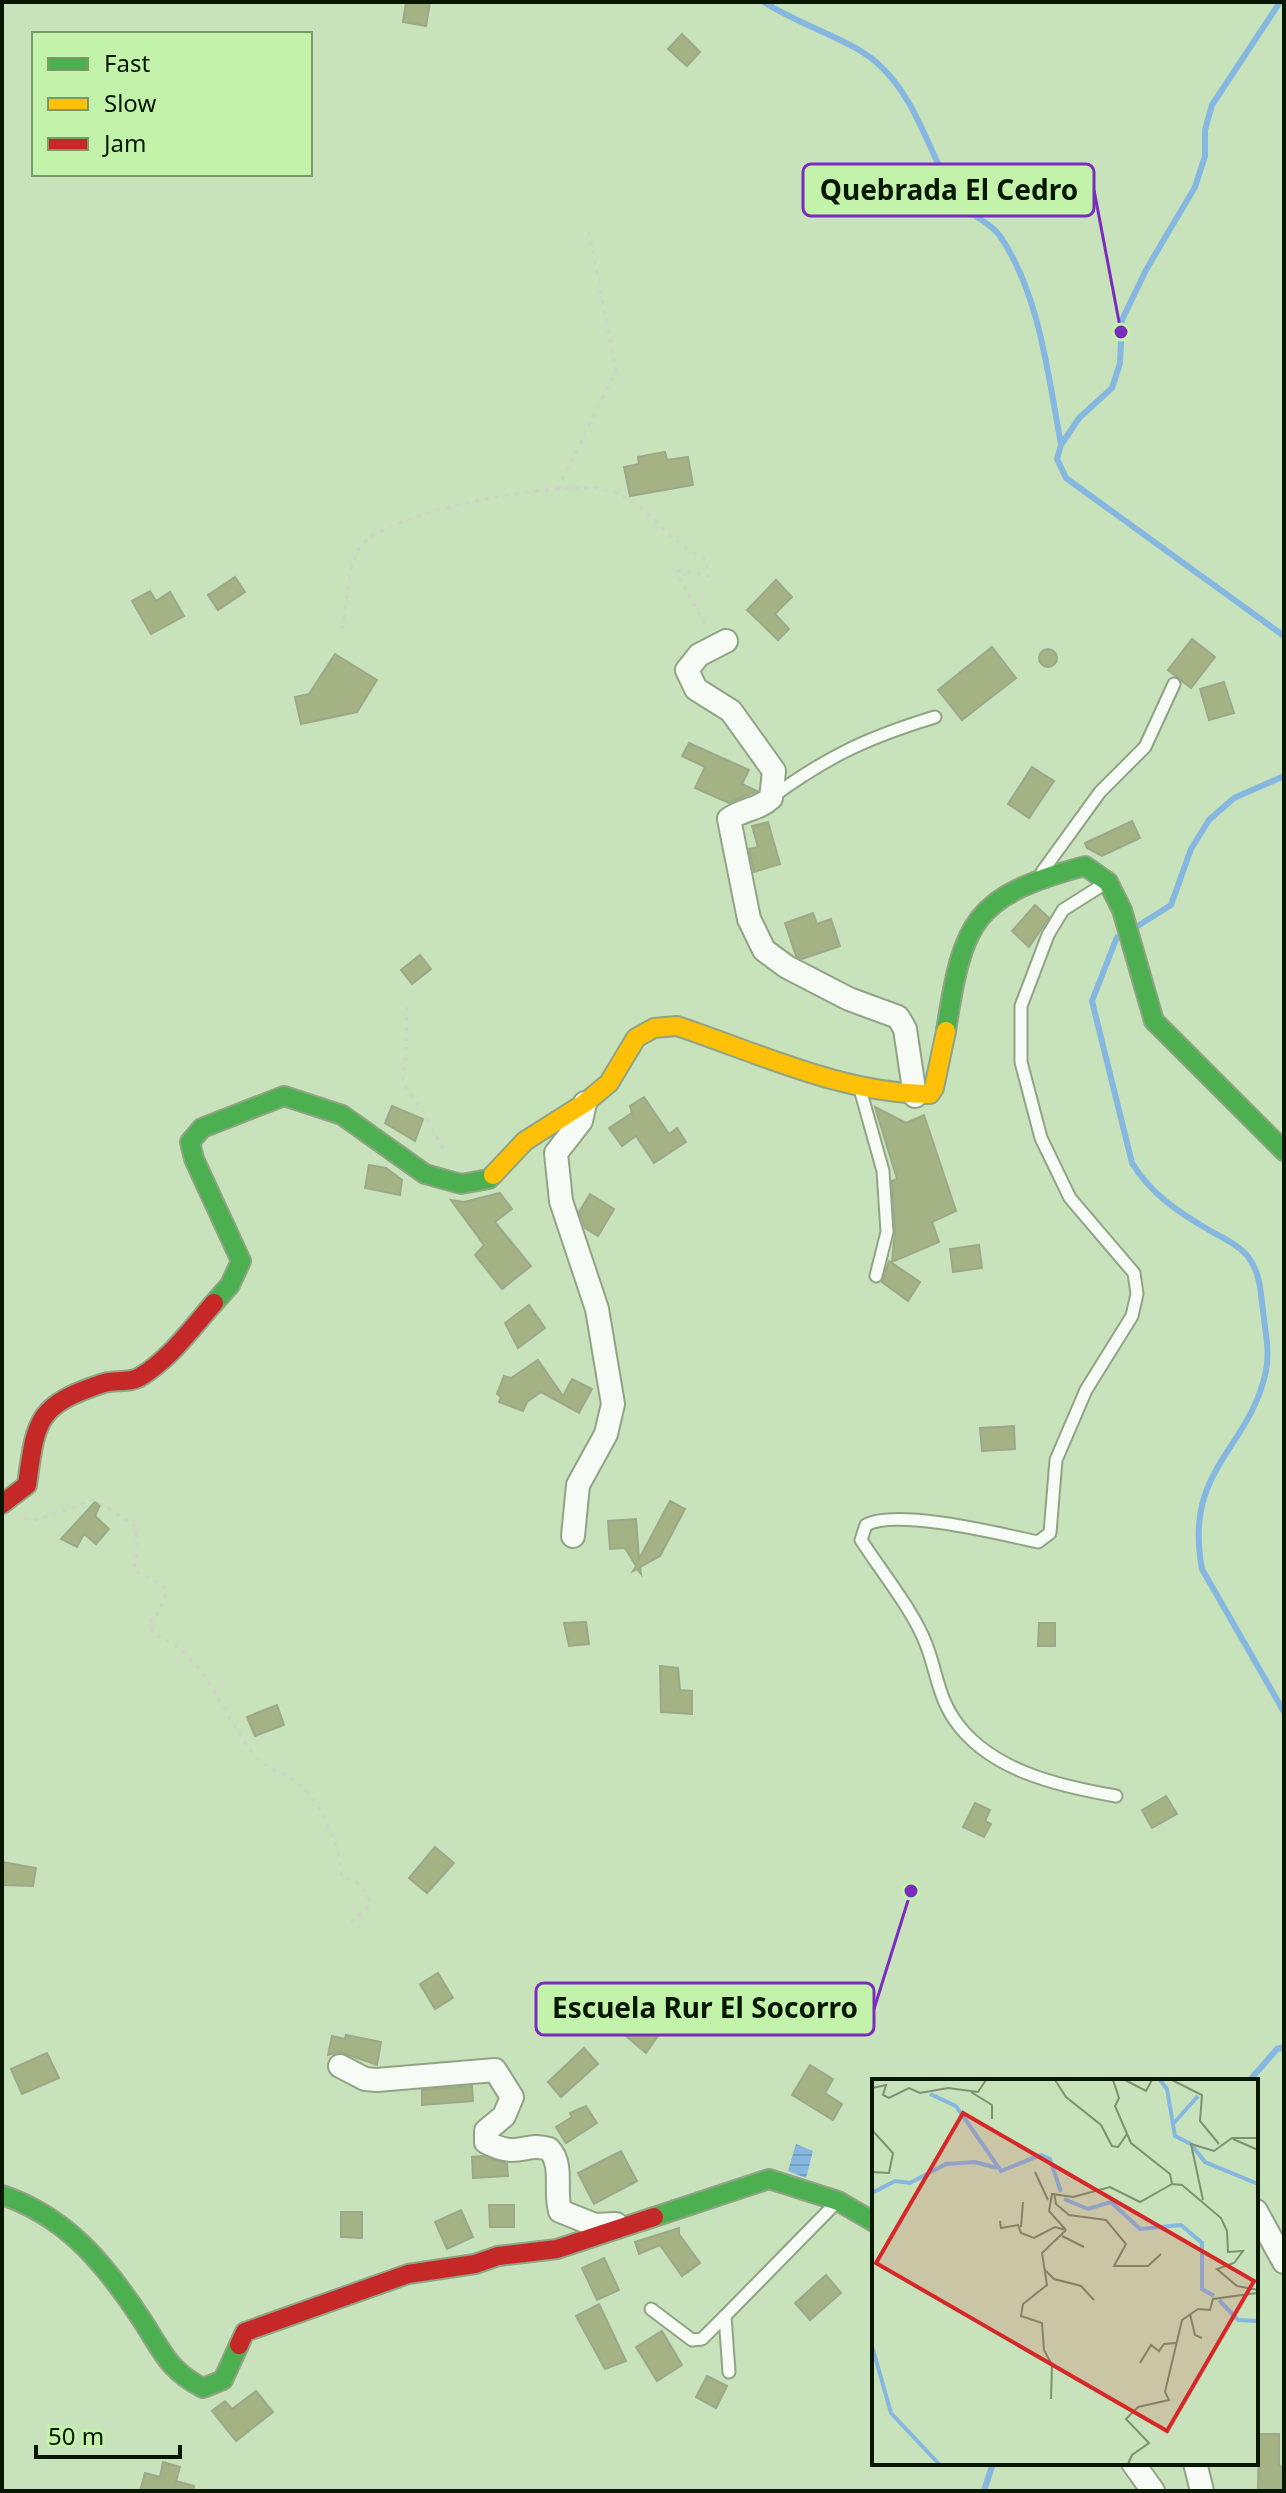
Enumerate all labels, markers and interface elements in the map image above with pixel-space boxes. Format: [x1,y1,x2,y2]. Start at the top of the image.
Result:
legend [32,32,312,176]
text: Fast [104,46,150,79]
text: Slow [104,86,156,119]
text: Jam [102,126,146,159]
callout: Quebrada El Cedro [803,164,1094,216]
text: Quebrada El Cedro [820,170,1078,208]
callout: Escuela Rur El Socorro [536,1983,874,2035]
text: Escuela Rur El Socorro [552,1988,858,2026]
inset map [872,2079,1258,2465]
scale bar [36,2409,180,2459]
text: 50 m [48,2419,104,2452]

